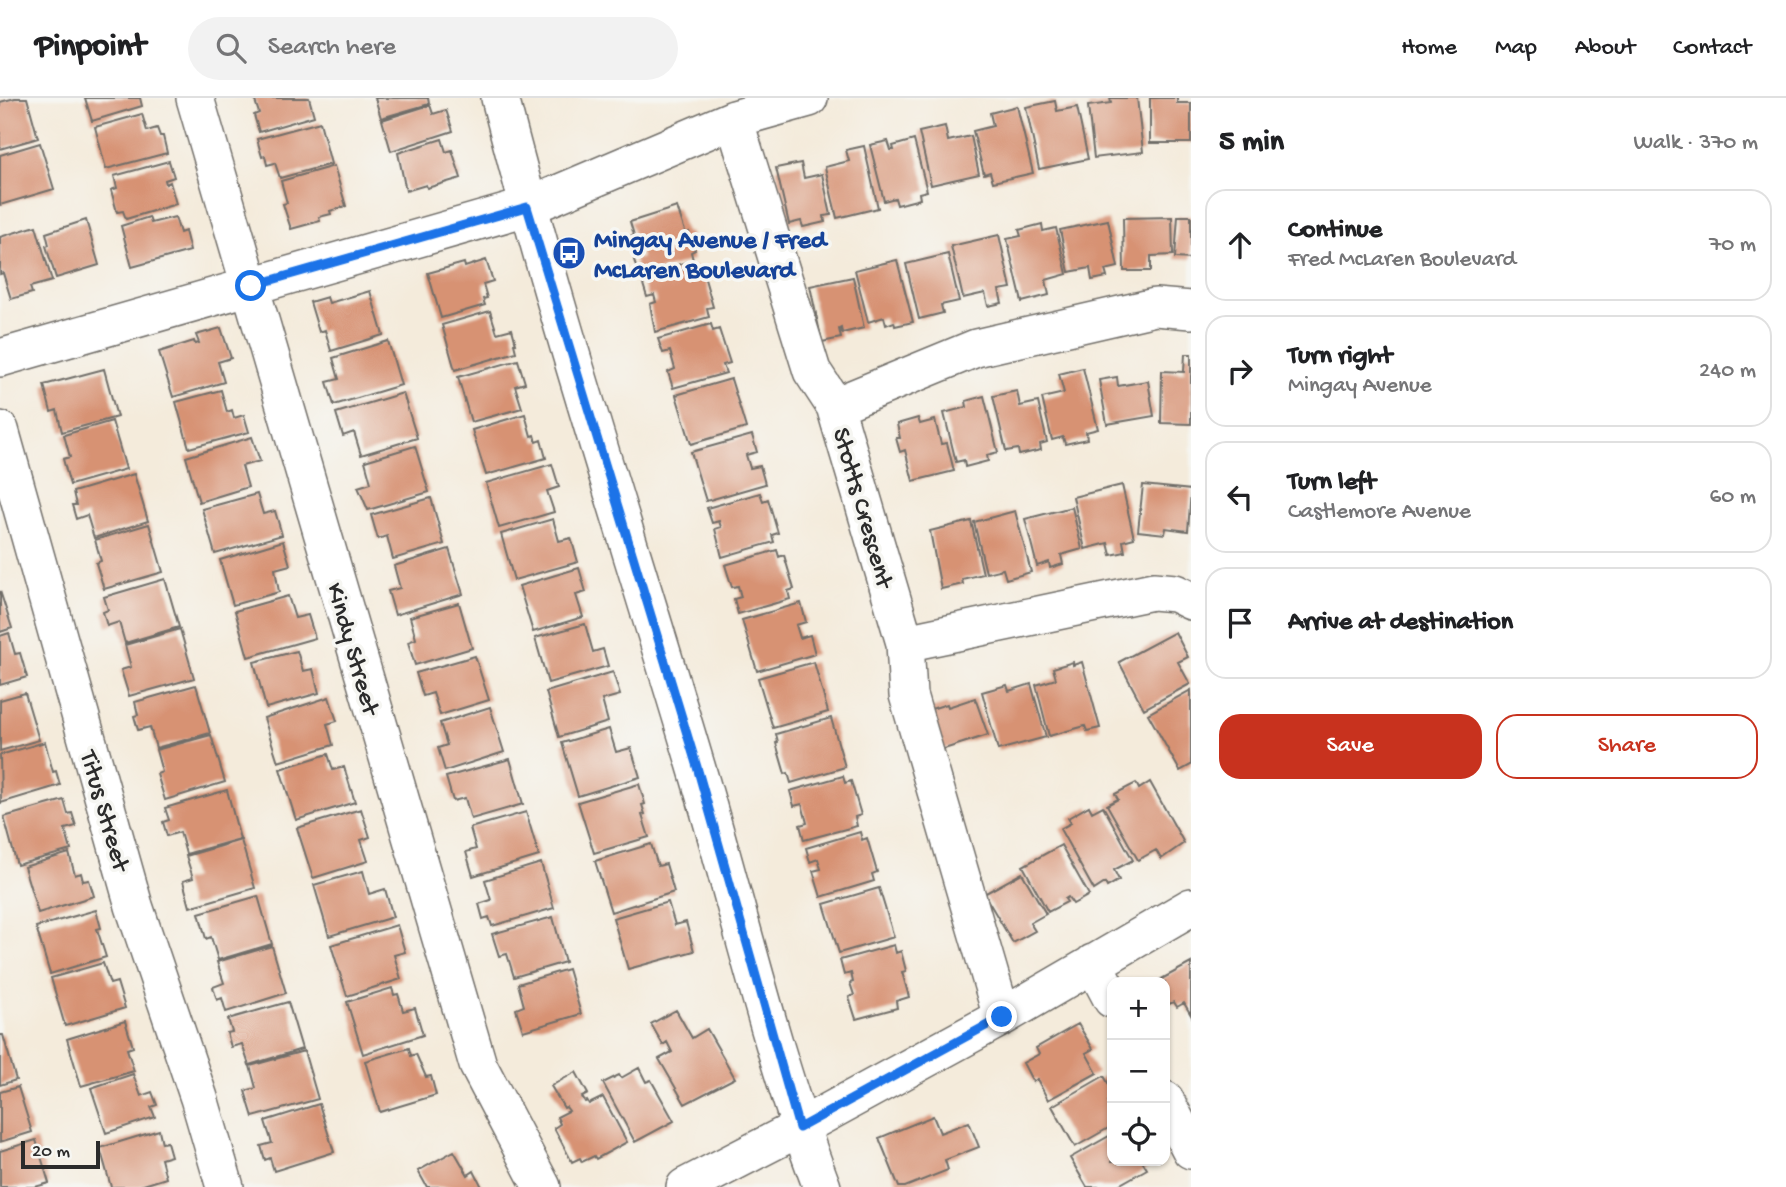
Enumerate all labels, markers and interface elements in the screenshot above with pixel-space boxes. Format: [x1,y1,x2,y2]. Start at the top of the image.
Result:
search box [188,17,678,80]
text: Pinpoint [35,29,146,67]
icon: search [212,29,250,67]
text: Search here [268,33,396,64]
text: Home [1401,34,1457,63]
text: Map [1495,34,1537,63]
text: About [1575,34,1635,63]
text: Contact [1673,34,1751,63]
text: 5 min [1219,126,1284,161]
text: Walk · 370 m [1634,130,1758,157]
text: Continue [1288,216,1382,247]
icon: ahead [1221,226,1259,264]
place label: Mingay Avenue / Fred McLaren Boulevard [594,227,829,288]
text: 70 m [1709,232,1756,259]
bus stop icon: Mingay Avenue / Fred McLaren Boulevard [550,234,588,272]
text: Fred McLaren Boulevard [1288,247,1516,274]
route start [235,270,266,301]
text: Turn right [1288,342,1392,373]
icon: right [1221,352,1259,390]
text: 240 m [1699,358,1756,385]
text: Mingay Avenue [1288,373,1432,400]
street label: Stotts Crescent [823,425,899,594]
text: Turn left [1288,468,1376,499]
icon: left [1221,478,1259,516]
text: 60 m [1710,484,1756,511]
text: Castlemore Avenue [1288,499,1471,526]
street label: Kindy Street [317,580,385,721]
icon: arrive [1221,604,1259,642]
text: Arrive at destination [1288,608,1513,639]
button: Save [1219,714,1482,779]
button: Share [1496,714,1758,779]
street label: Titus Street [70,746,135,877]
map controls [1107,977,1170,1166]
button: + [1107,977,1170,1040]
route end [986,1001,1017,1032]
button: − [1107,1040,1170,1103]
button: locate [1107,1103,1170,1166]
scale bar [21,1138,100,1170]
text: 20 m [32,1141,70,1164]

